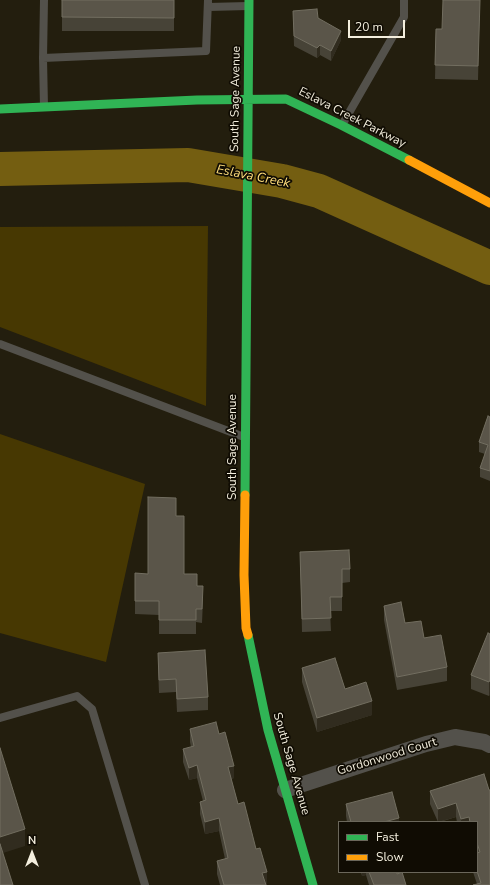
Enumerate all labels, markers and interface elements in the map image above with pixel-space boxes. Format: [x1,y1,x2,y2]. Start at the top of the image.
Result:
scale bar [350,12,407,38]
text: 20 m [355,19,383,35]
street label: South Sage Avenue [228,46,244,152]
street label: Eslava Creek Parkway [296,85,408,151]
water label: Eslava Creek [215,162,291,192]
street label: South Sage Avenue [226,394,240,500]
street label: South Sage Avenue [269,711,313,817]
street label: Gordonwood Court [335,735,439,779]
legend [338,821,478,873]
text: Fast [376,829,399,845]
north arrow [12,833,52,873]
text: N [28,833,36,848]
text: Slow [376,849,404,865]

